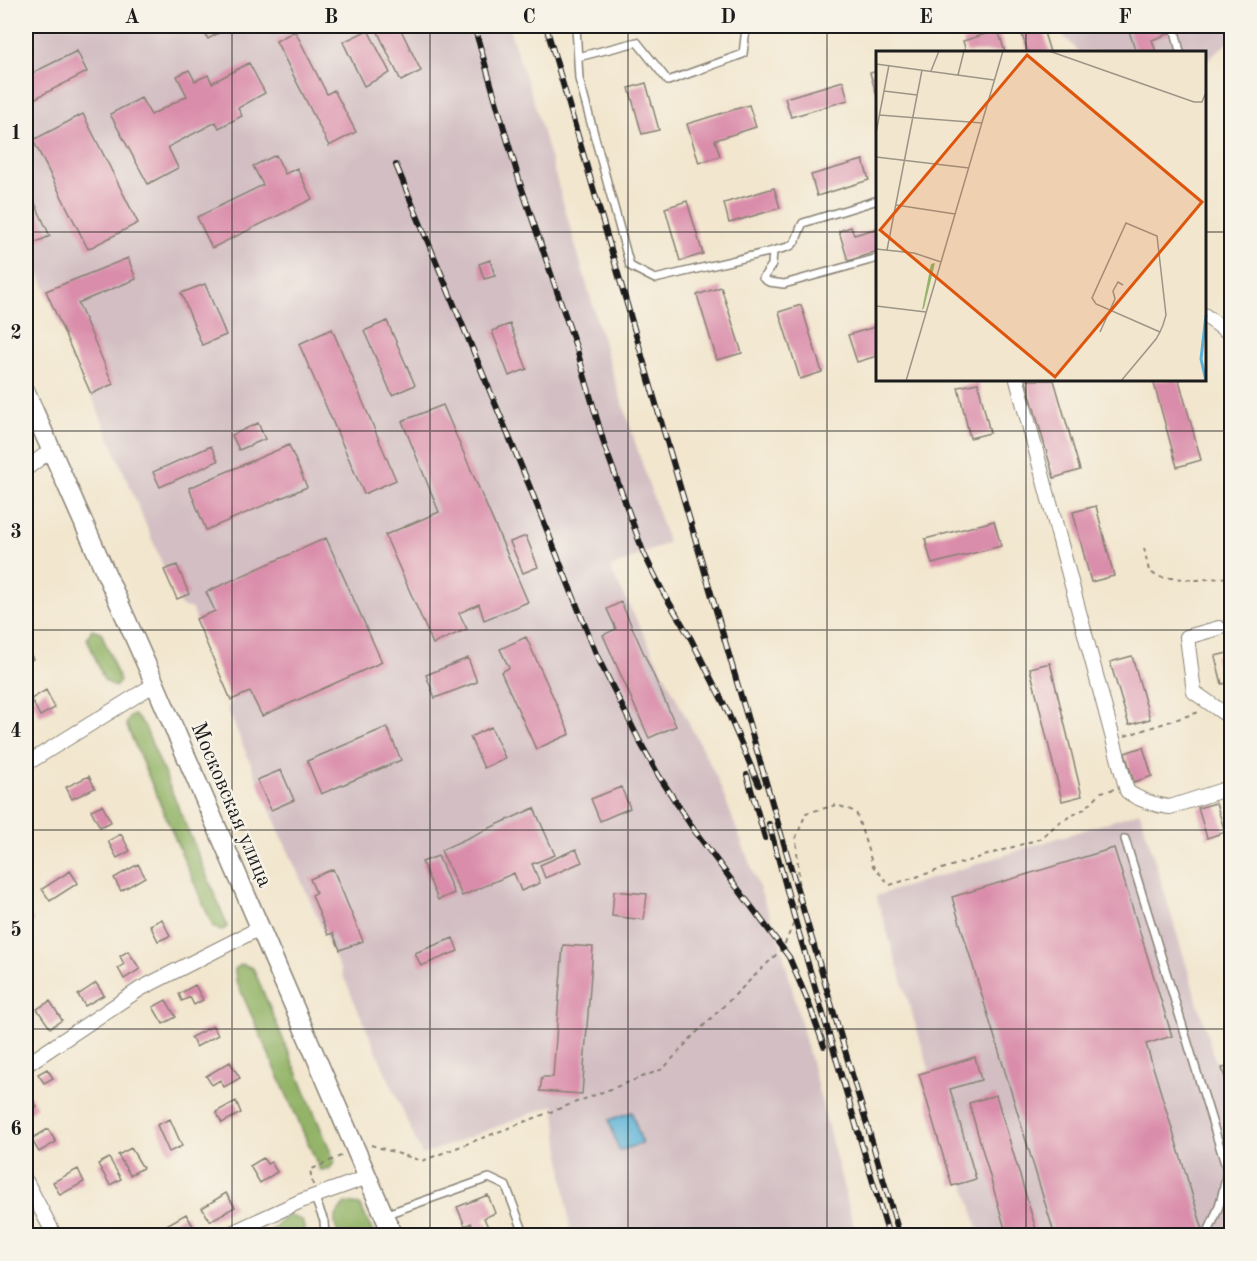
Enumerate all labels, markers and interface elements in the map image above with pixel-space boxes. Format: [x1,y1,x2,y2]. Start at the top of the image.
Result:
text: A [124,8,140,28]
text: B [324,8,338,28]
text: C [522,8,536,28]
text: D [720,8,736,28]
text: E [919,8,933,28]
text: F [1118,8,1132,28]
inset map [876,51,1206,381]
text: 1 [10,124,22,144]
text: 2 [10,324,22,344]
text: 3 [10,523,22,543]
street label: Московская улица [186,719,276,891]
text: 4 [10,722,22,742]
text: 5 [10,920,22,941]
text: 6 [10,1120,22,1140]

